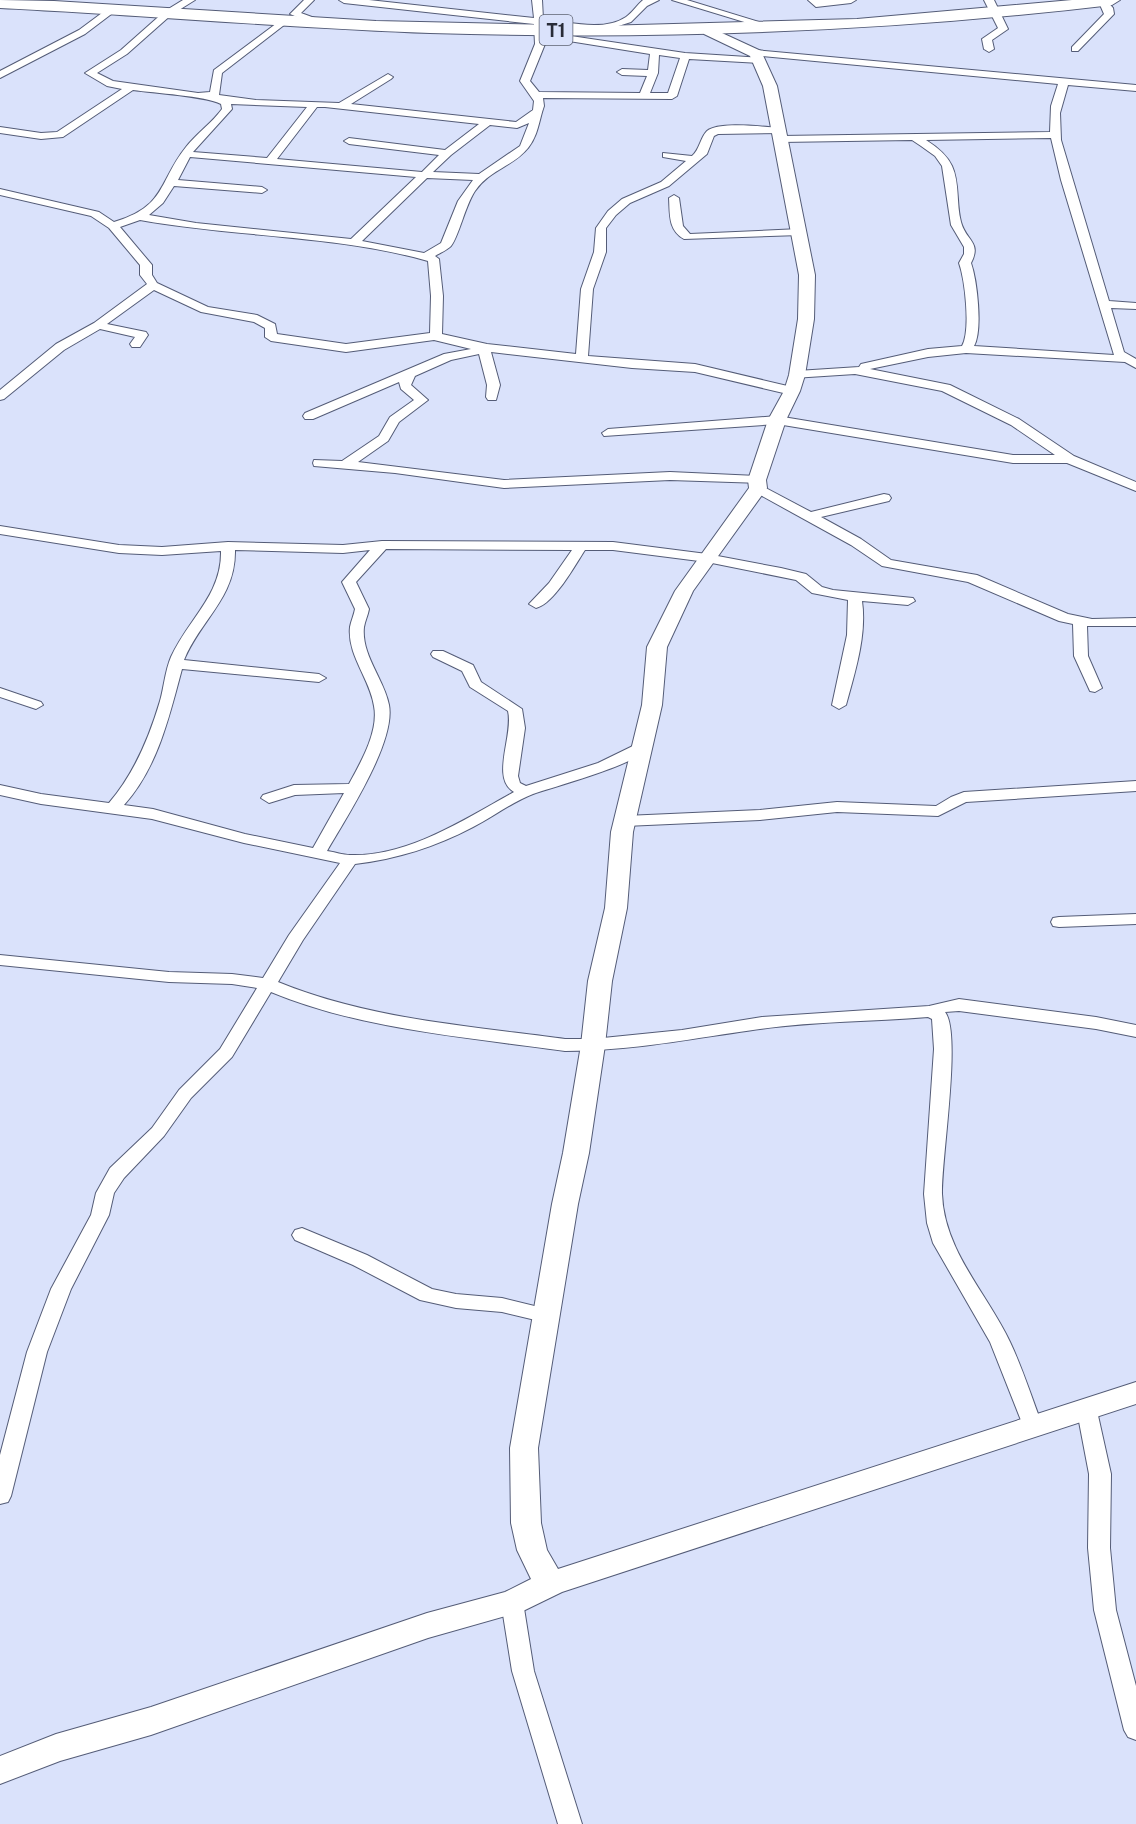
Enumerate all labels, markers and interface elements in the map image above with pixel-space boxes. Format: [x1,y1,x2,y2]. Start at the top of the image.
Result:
road number: T1 [540,15,572,45]

